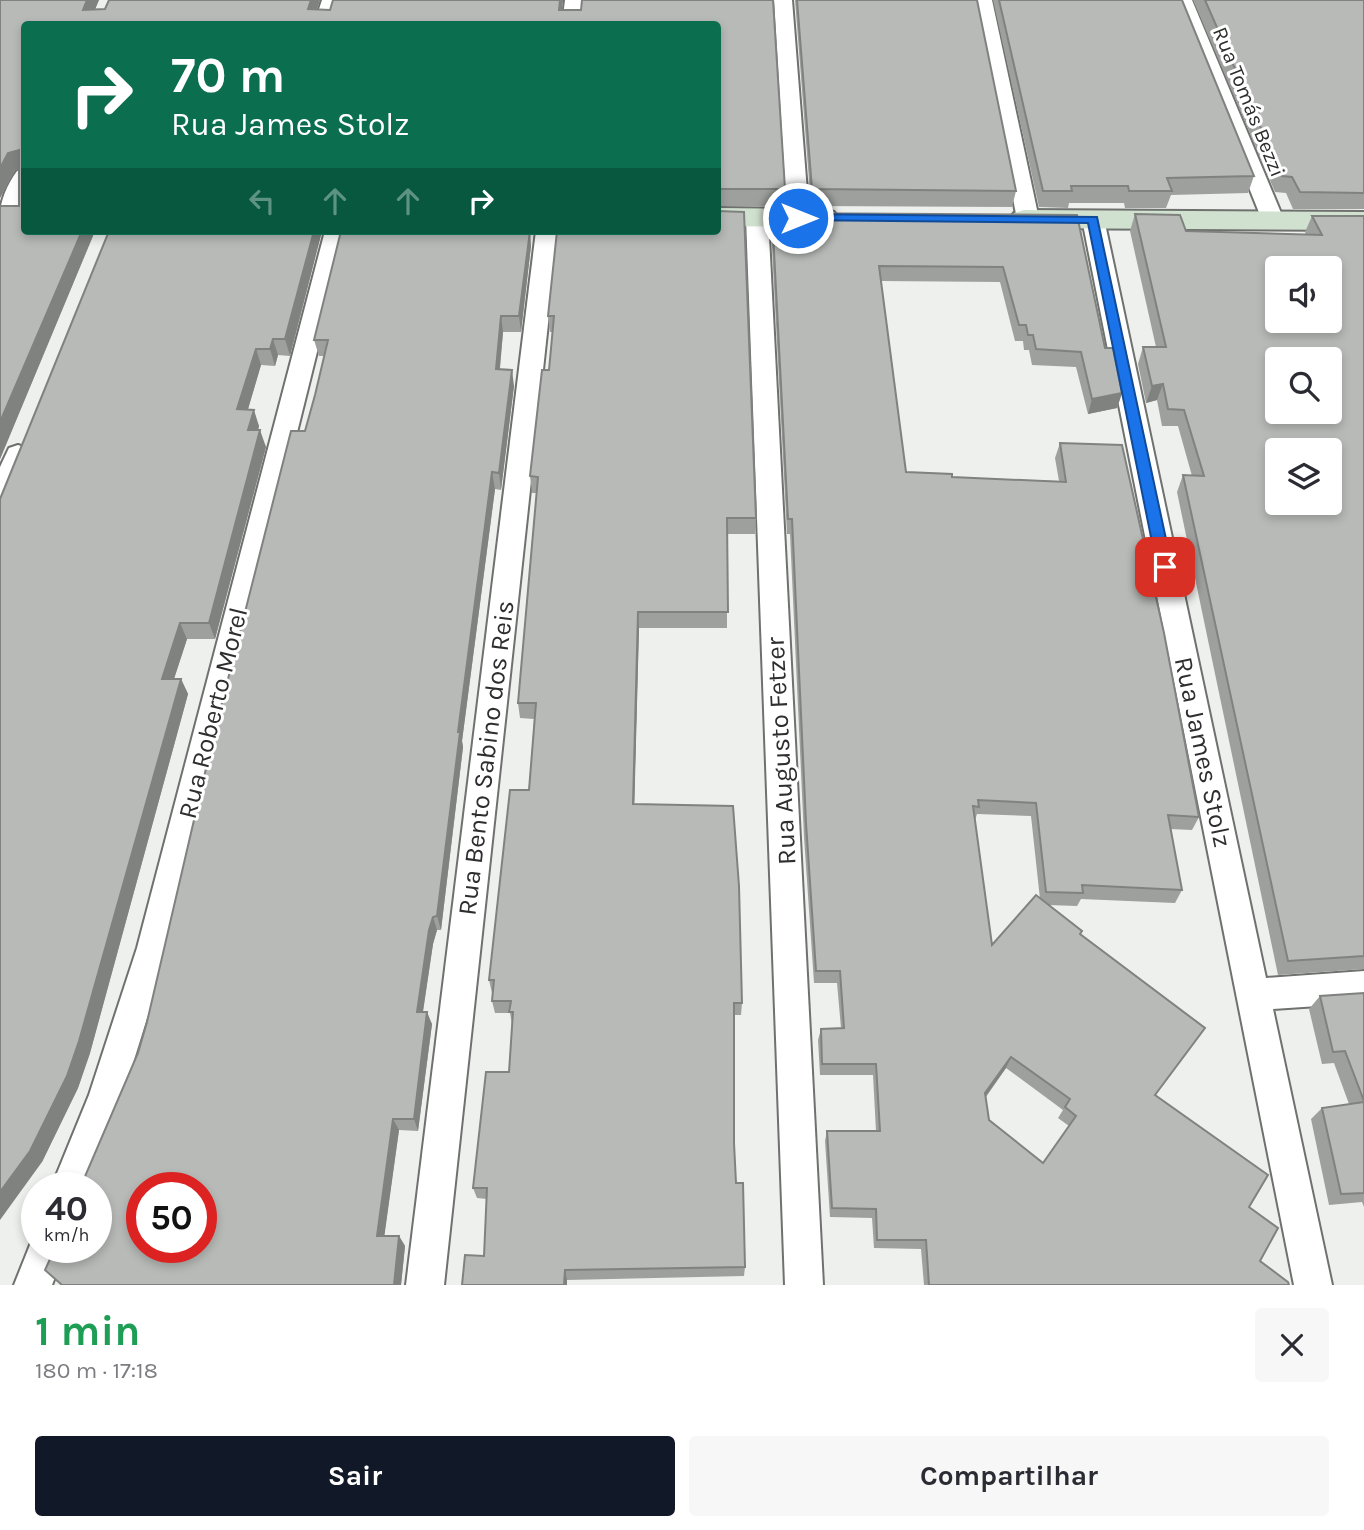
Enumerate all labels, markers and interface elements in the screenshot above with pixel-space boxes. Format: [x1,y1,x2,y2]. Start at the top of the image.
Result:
street label: Rua Tomás Bezzi [1208,23,1290,181]
text: 70 m [171,47,285,104]
icon: right [56,49,147,140]
text: Rua James Stolz [171,106,410,143]
position arrow [761,181,835,255]
icon: left [243,182,281,220]
icon: ahead [316,182,354,220]
icon: ahead [389,182,427,220]
icon: right [462,182,500,220]
map controls [1265,256,1342,515]
button: sound [1265,256,1342,333]
button: search [1265,347,1342,424]
button: layers [1265,438,1342,515]
pin [1135,537,1195,597]
icon: arrive [1146,548,1184,586]
street label: Rua Bento Sabino dos Reis [451,599,521,917]
street label: Rua Roberto Morel [172,604,254,822]
street label: Rua Augusto Fetzer [760,636,802,866]
street label: Rua James Stolz [1168,654,1238,850]
speed limit sign: 50 [126,1172,217,1263]
text: 40 [45,1188,88,1229]
text: km/h [44,1224,89,1246]
text: 1 min [35,1306,140,1356]
button: close [1255,1308,1329,1382]
text: 180 m · 17:18 [35,1357,158,1384]
button: Sair [35,1436,675,1516]
button: Compartilhar [689,1436,1329,1516]

